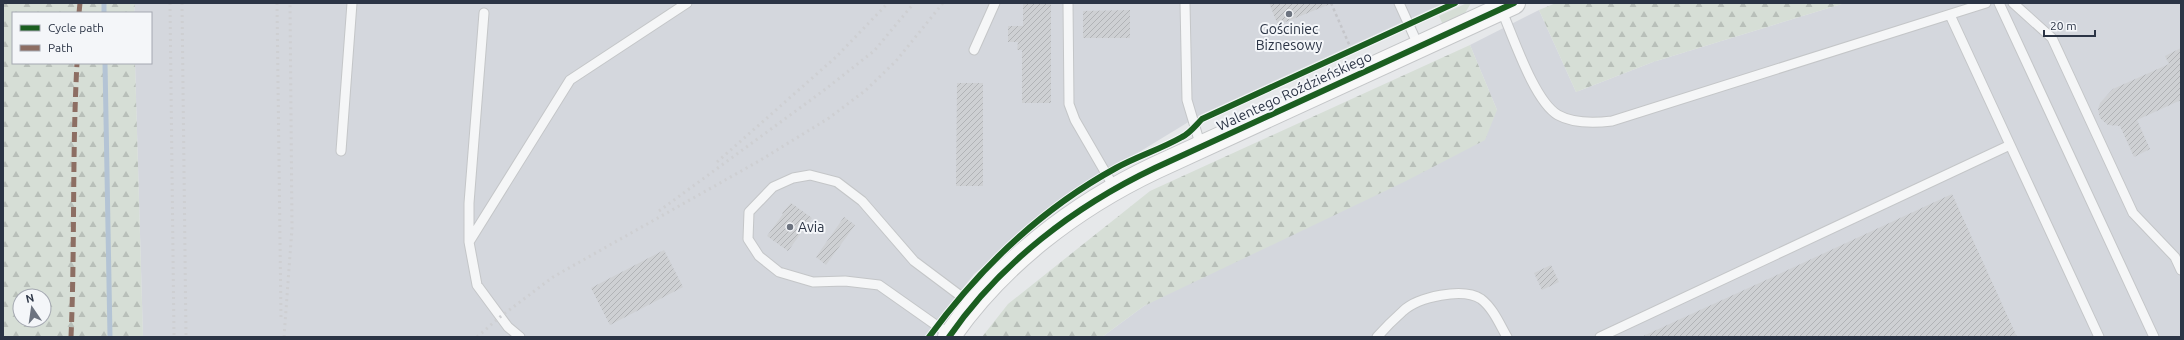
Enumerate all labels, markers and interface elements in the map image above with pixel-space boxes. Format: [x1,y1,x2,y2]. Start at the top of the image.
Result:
marker: Gościniec Biznesowy [1284,9,1294,19]
legend [12,12,152,64]
scale bar [2044,12,2095,38]
text: 20 m [2050,19,2077,32]
text: Cycle path [48,21,104,34]
place label: Gościniec Biznesowy [1256,21,1323,53]
text: Path [48,41,73,54]
street label: Walentego Roździeńskiego [1214,48,1374,134]
place label: Avia [798,219,824,235]
marker: Avia [785,222,795,232]
north arrow [12,288,52,328]
text: N [24,291,35,305]

